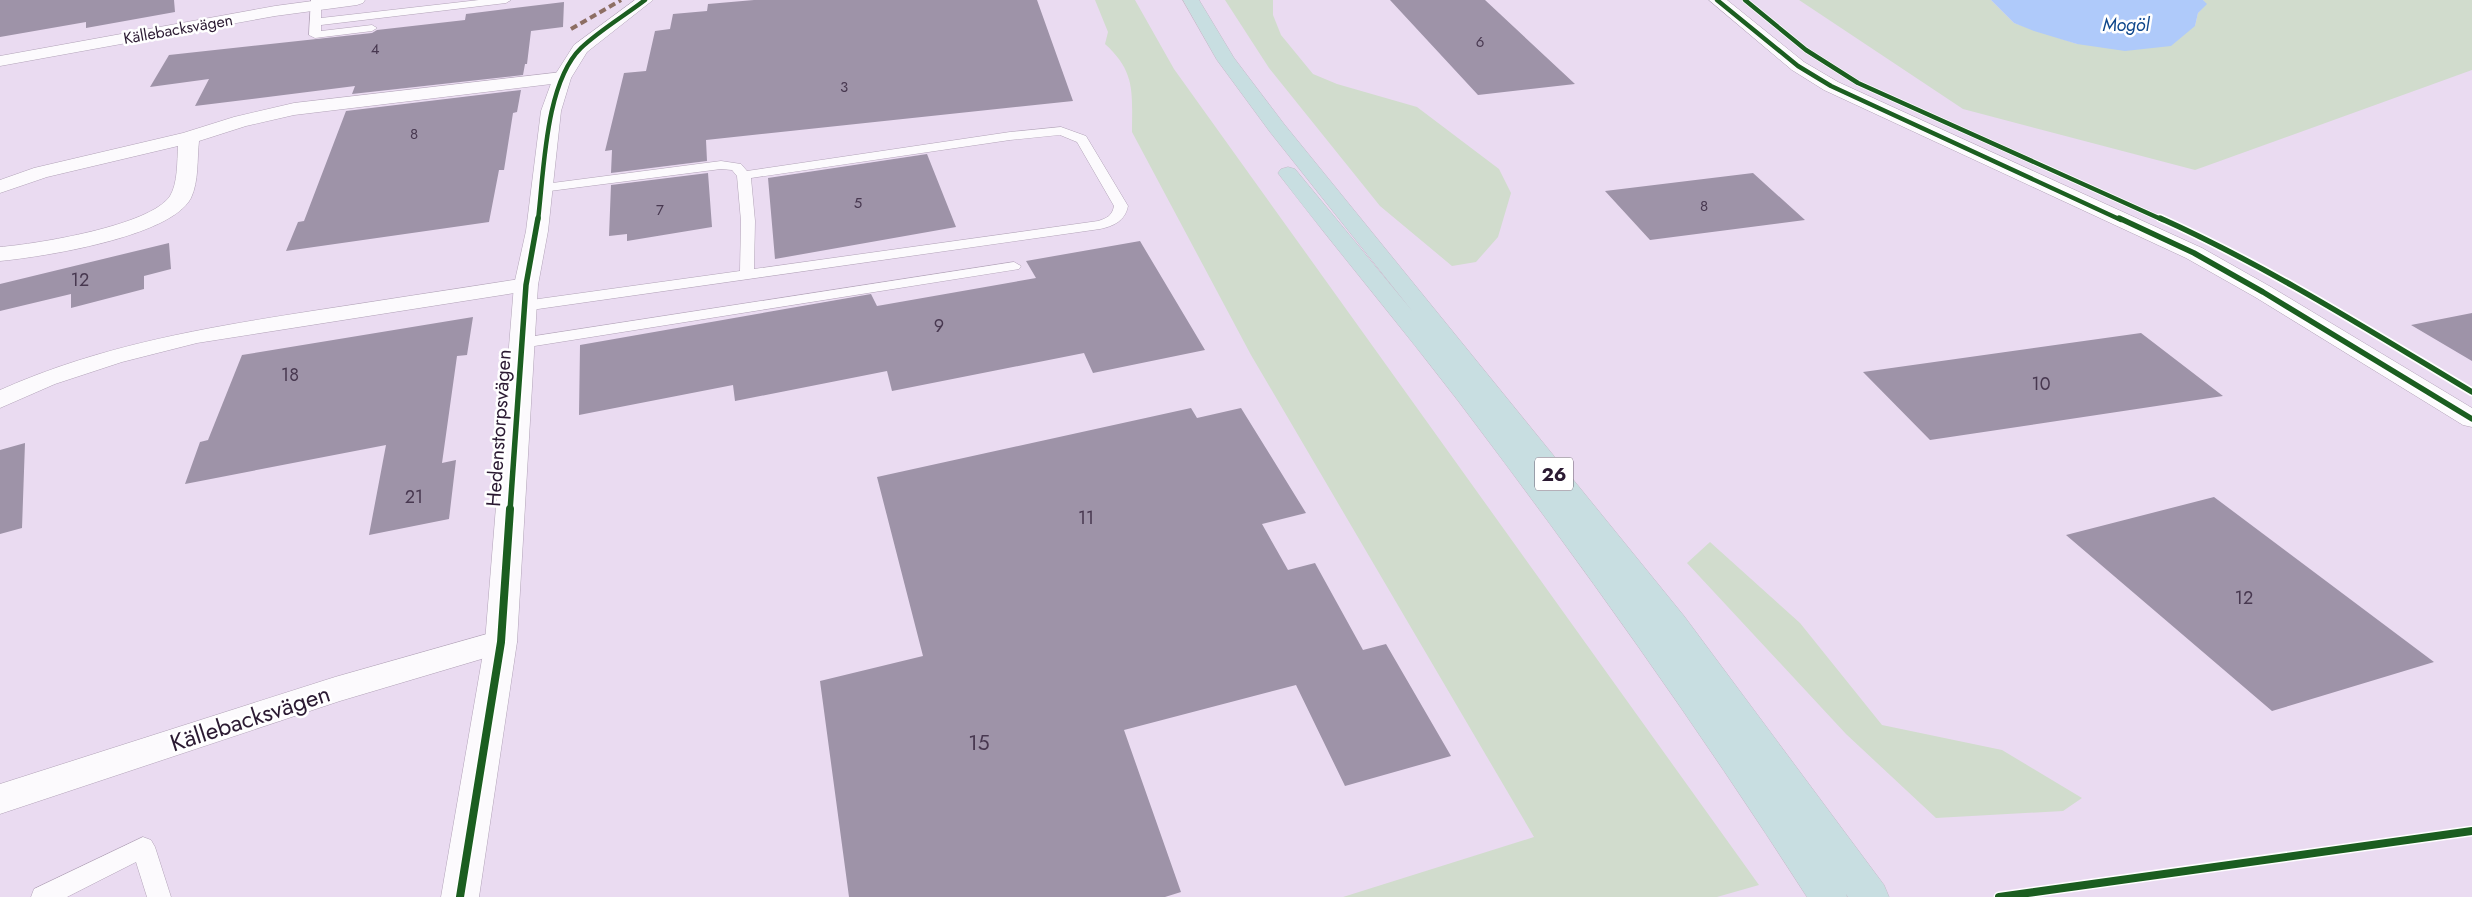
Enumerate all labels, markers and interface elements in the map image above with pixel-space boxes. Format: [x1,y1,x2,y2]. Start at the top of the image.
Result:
street label: Källebacksvägen [121,8,235,50]
water label: Mogöl [2102,12,2151,38]
house number: 6 [1476,31,1484,53]
house number: 4 [371,38,380,60]
house number: 3 [840,76,848,98]
house number: 8 [410,123,418,145]
house number: 5 [854,192,862,214]
house number: 8 [1700,195,1708,217]
house number: 7 [656,199,664,221]
house number: 12 [71,267,89,293]
house number: 9 [934,313,944,339]
street label: Hedenstorpsvägen [479,348,519,508]
house number: 18 [281,362,299,388]
house number: 10 [2032,371,2051,397]
road number: 26 [1535,458,1573,490]
house number: 21 [405,484,423,510]
house number: 11 [1078,505,1094,531]
house number: 12 [2235,585,2253,611]
street label: Källebacksvägen [166,676,334,760]
house number: 15 [968,728,990,758]

